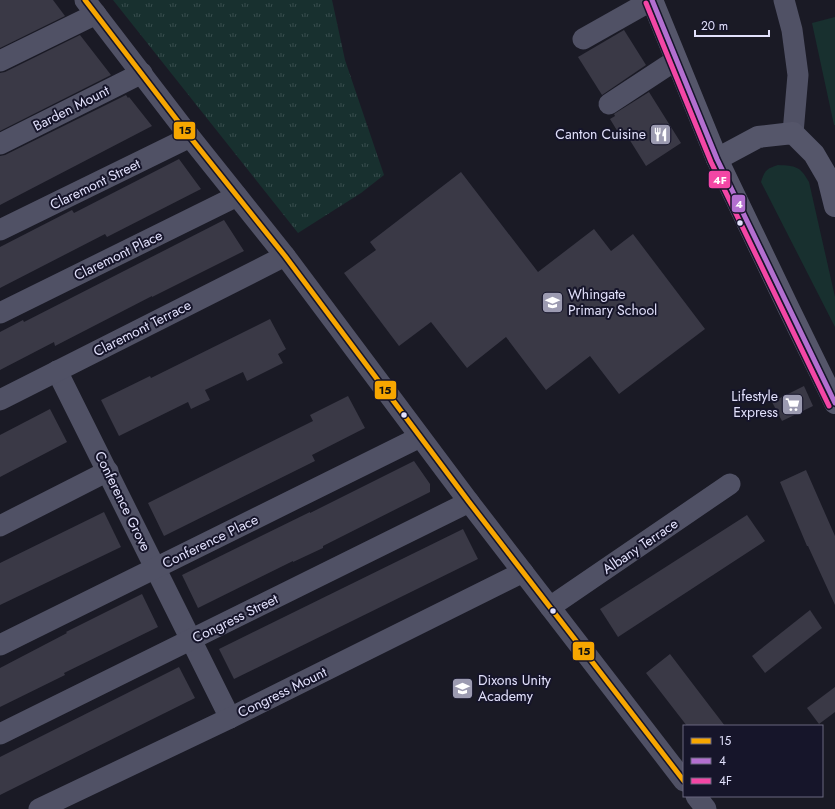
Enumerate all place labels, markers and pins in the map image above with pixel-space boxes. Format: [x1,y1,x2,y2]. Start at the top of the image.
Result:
restaurant icon: Canton Cuisine [648,121,674,147]
place label: Canton Cuisine [555,124,646,144]
unlabelled marker [735,218,745,228]
place label: Whingate Primary School [568,284,657,320]
school or university icon: Whingate Primary School [540,289,566,315]
place label: Lifestyle Express [731,386,778,422]
supermarket icon: Lifestyle Express [780,391,806,417]
unlabelled marker [399,410,409,420]
unlabelled marker [548,606,558,616]
place label: Dixons Unity Academy [478,670,552,706]
school or university icon: Dixons Unity Academy [450,675,476,701]

